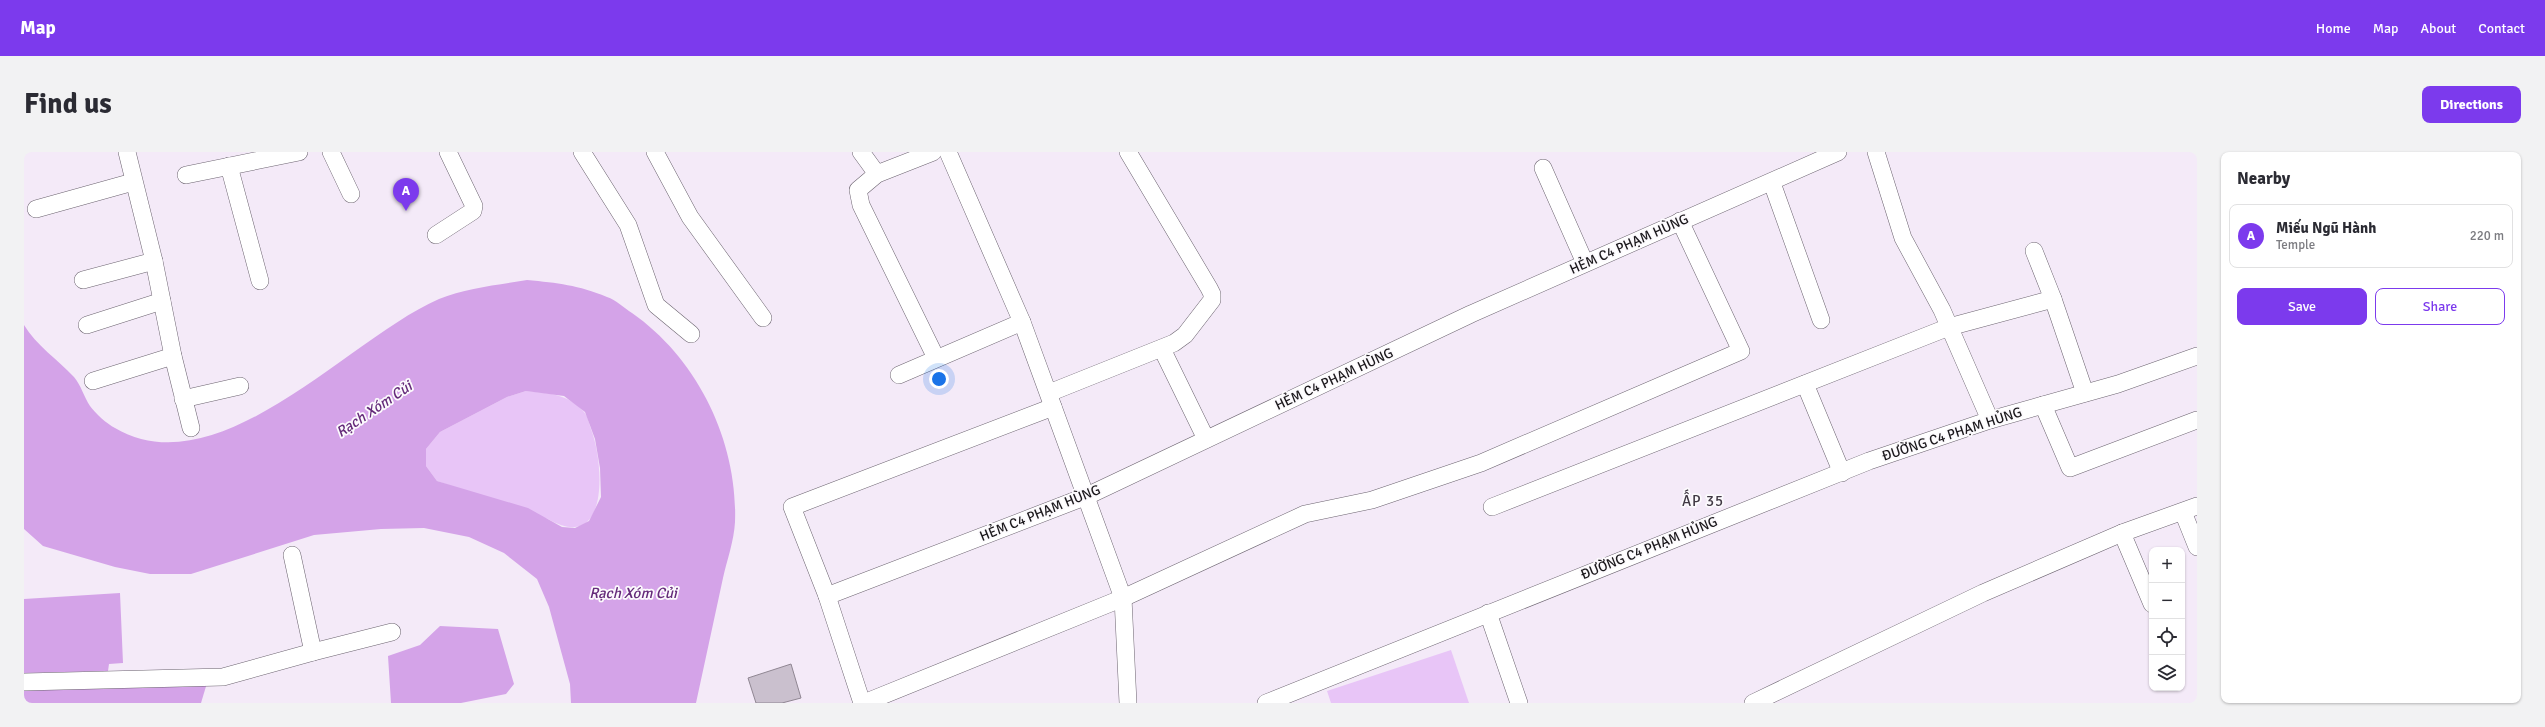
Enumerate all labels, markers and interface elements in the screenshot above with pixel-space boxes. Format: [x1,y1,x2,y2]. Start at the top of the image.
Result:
text: Map [20,16,56,40]
text: Home [2316,20,2351,37]
text: Map [2373,20,2398,37]
text: About [2420,20,2456,37]
text: Contact [2478,20,2525,37]
button: Directions [2422,86,2521,123]
text: Find us [24,87,112,121]
text: Nearby [2237,168,2290,189]
pin: A [393,178,419,211]
street label: HẺM C4 PHẠM HÙNG [1567,210,1691,278]
text: Miếu Ngũ Hành [2276,219,2376,237]
text: A [2247,228,2255,244]
text: 220 m [2470,228,2504,244]
text: Temple [2276,237,2315,253]
button: Save [2237,288,2367,325]
button: Share [2375,288,2505,325]
street label: HẺM C4 PHẠM HÙNG [1272,344,1396,414]
your location [929,369,949,389]
water label: Rạch Xóm Củi [333,376,417,441]
street label: ĐƯỜNG C4 PHẠM HỦNG [1880,403,2024,465]
street label: HẺM C4 PHẠM HÙNG [977,481,1103,545]
district label: ẤP 35 [1682,489,1724,510]
street label: ĐƯỜNG C4 PHẠM HỦNG [1578,513,1720,583]
map controls [2149,547,2185,691]
button: + [2149,547,2185,583]
button: − [2149,583,2185,619]
water label: Rạch Xóm Củi [589,584,679,602]
button: locate [2149,619,2185,655]
button: layers [2149,655,2185,691]

